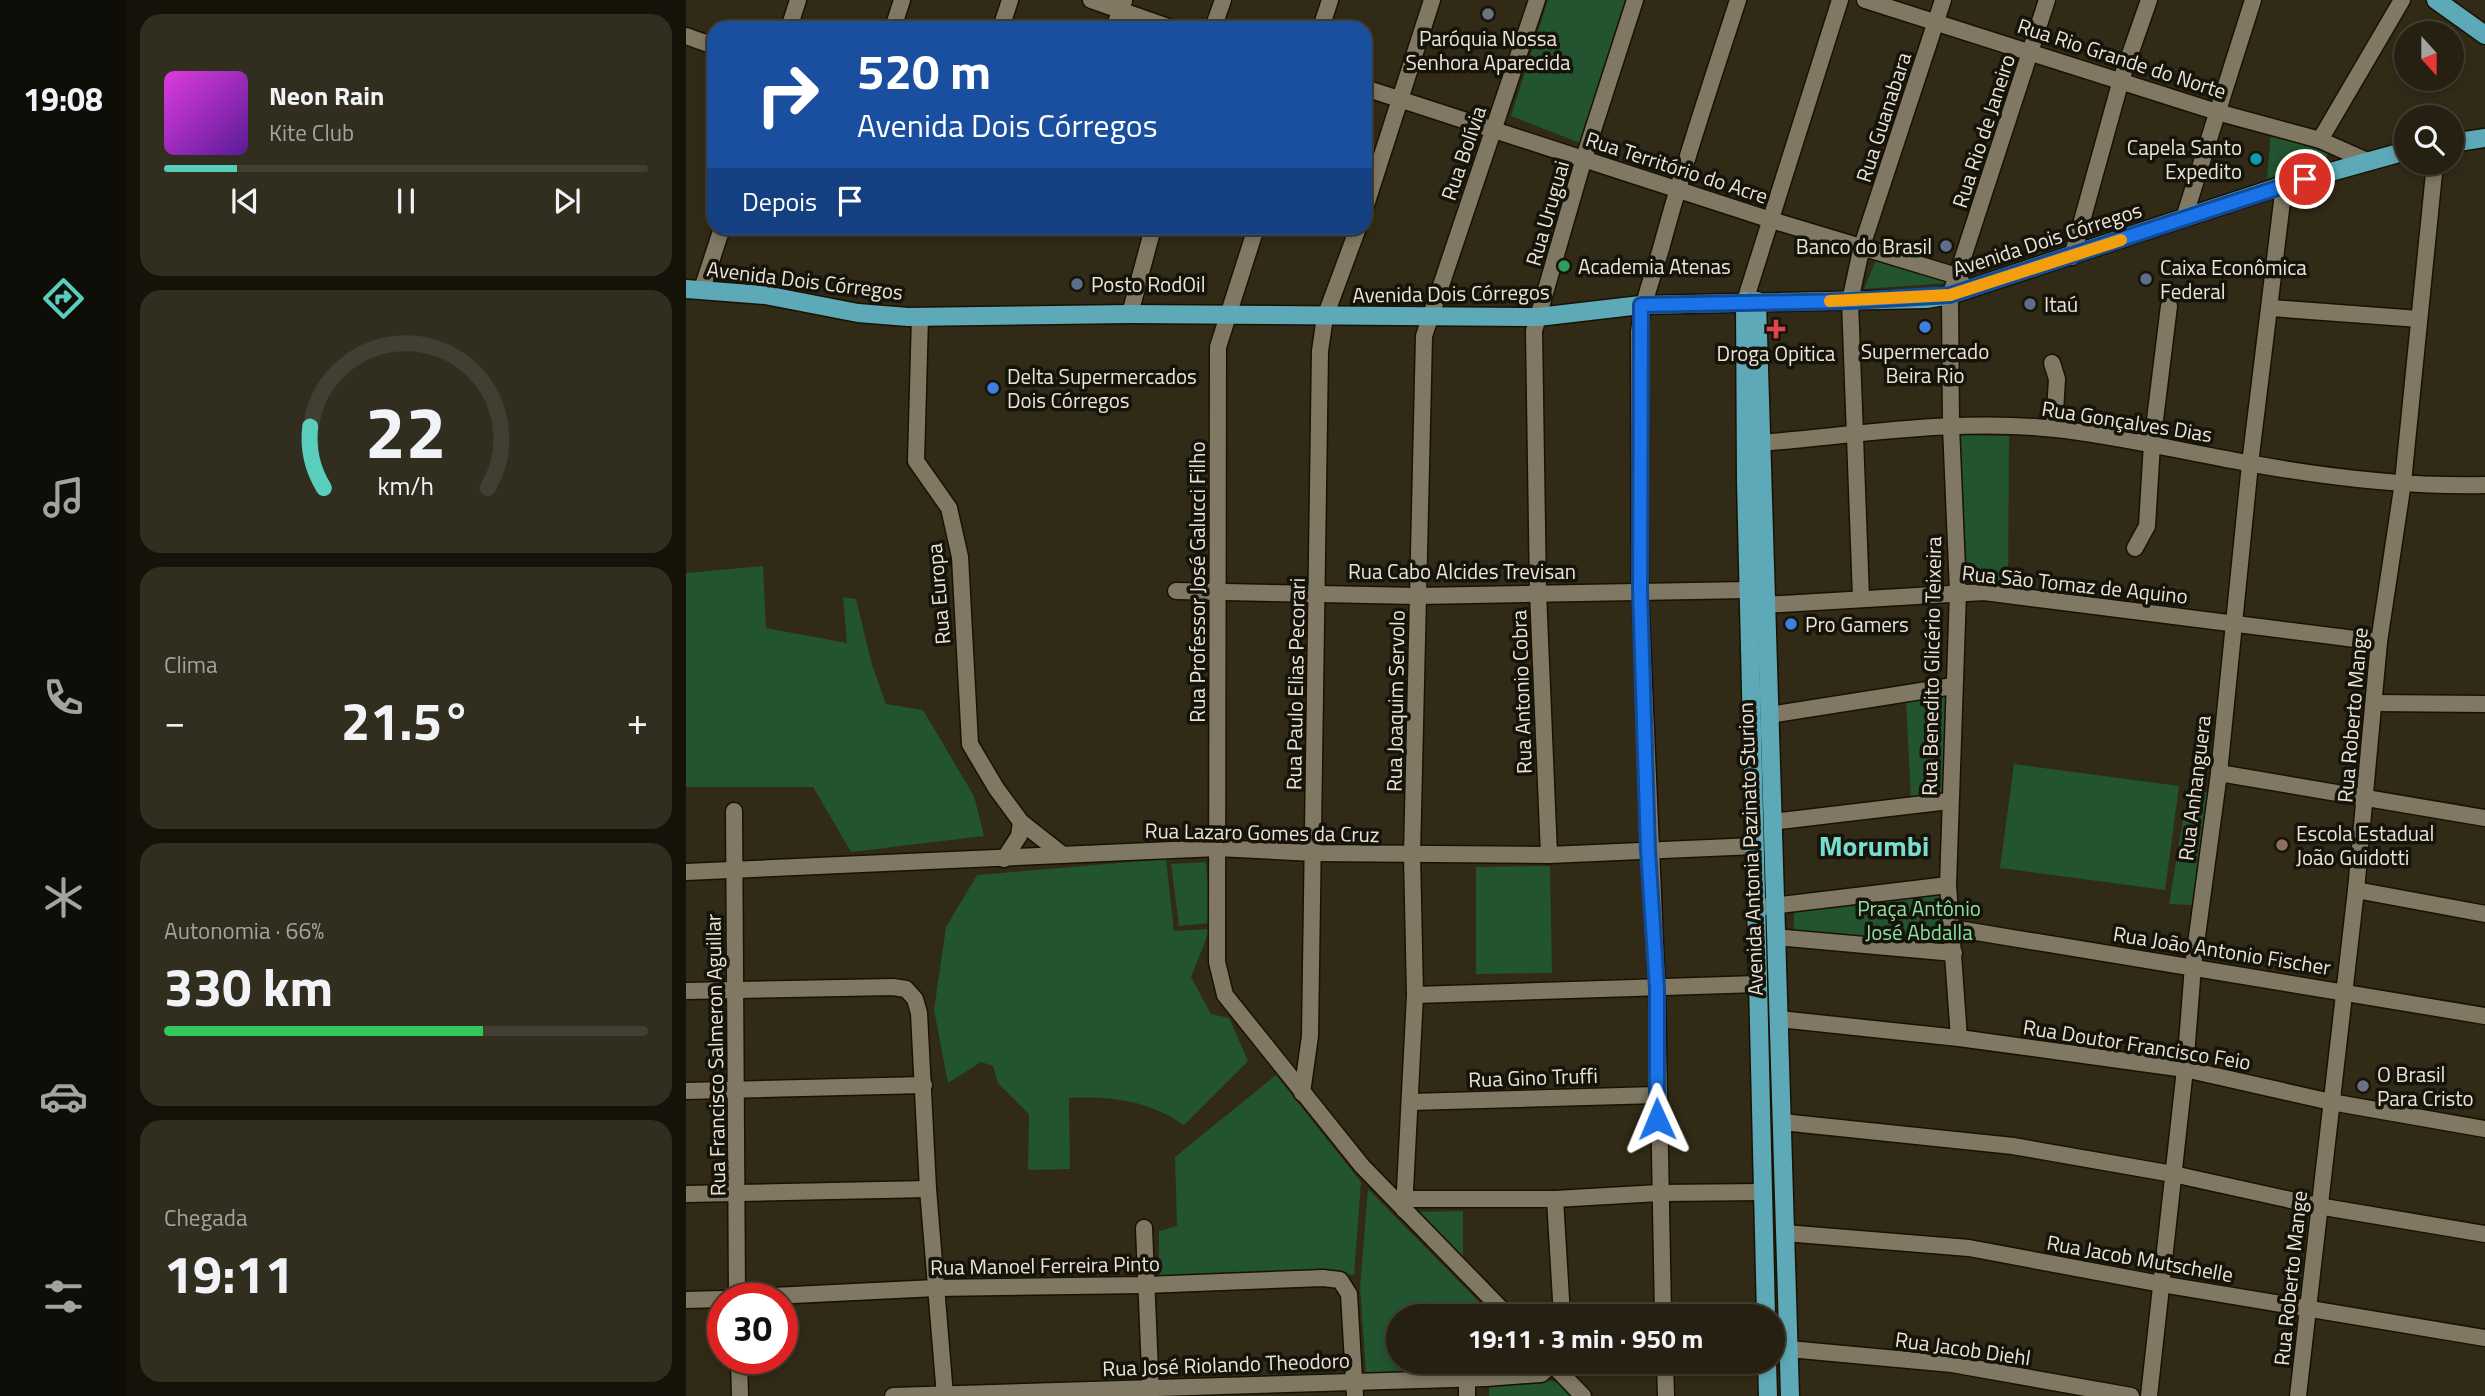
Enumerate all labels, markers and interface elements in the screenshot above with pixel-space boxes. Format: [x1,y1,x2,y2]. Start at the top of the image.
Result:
marker: Paróquia Nossa Senhora Aparecida [1480,6,1496,22]
street label: Rua Rio Grande do Norte [2013,9,2231,107]
north arrow [2394,21,2464,91]
map controls [2394,21,2464,175]
place label: Paróquia Nossa Senhora Aparecida [1405,22,1571,78]
text: 520 m [857,33,991,108]
street label: Rua Guanabara [1847,47,1919,186]
icon: right [742,49,833,140]
street label: Rua Rio de Janeiro [1943,50,2023,212]
text: 19:08 [23,75,103,123]
text: Neon Rain [269,76,384,115]
text: Avenida Dois Córregos [857,101,1158,149]
street label: Rua Bolívia [1432,101,1494,204]
button: search [2394,105,2464,175]
text: Kite Club [269,115,354,150]
street label: Rua Território do Acre [1582,122,1772,212]
place label: Capela Santo Expedito [2127,131,2242,187]
pin [2275,149,2335,209]
marker: Capela Santo Expedito [2248,151,2264,167]
street label: Rua Uruguai [1517,157,1577,269]
icon: arrive [2286,160,2324,198]
icon: previous [226,182,264,220]
icon: pause [387,182,425,220]
icon: next [548,182,586,220]
text: Depois [742,182,817,221]
icon: arrive [831,182,869,220]
street label: Avenida Dois Córregos [1948,193,2146,285]
place label: Banco do Brasil [1796,230,1932,262]
marker: Banco do Brasil [1938,238,1954,254]
place label: Academia Atenas [1578,250,1731,282]
place label: Caixa Econômica Federal [2160,251,2307,307]
street label: Avenida Dois Córregos [705,252,905,308]
marker: Academia Atenas [1556,258,1572,274]
place label: Posto RodOil [1091,268,1206,300]
marker: Caixa Econômica Federal [2138,271,2154,287]
icon: directions [39,274,88,323]
street label: Avenida Dois Córregos [1352,275,1550,311]
marker: Posto RodOil [1069,276,1085,292]
place label: Itaú [2044,288,2078,320]
marker: Itaú [2022,296,2038,312]
marker: Supermercado Beira Rio [1917,319,1933,335]
marker: Droga Opitica [1768,321,1784,337]
place label: Supermercado Beira Rio [1861,335,1989,391]
place label: Droga Opitica [1717,337,1836,369]
place label: Delta Supermercados Dois Córregos [1007,360,1197,416]
text: 22 [365,376,447,486]
marker: Delta Supermercados Dois Córregos [985,380,1001,396]
street label: Rua Gonçalves Dias [2039,392,2215,450]
street label: Rua Professor José Galucci Filho [1181,441,1213,723]
text: km/h [378,466,434,504]
icon: music [39,473,88,522]
street label: Rua Benedito Glicério Teixeira [1913,535,1949,796]
street label: Rua Europa [918,542,958,646]
street label: Rua Cabo Alcides Trevisan [1348,555,1576,587]
street label: Rua São Tomaz de Aquino [1960,556,2190,612]
street label: Rua Paulo Elias Pecorari [1277,578,1313,790]
place label: Pro Gamers [1805,608,1909,640]
street label: Rua Antonio Cobra [1502,609,1540,775]
street label: Rua Joaquim Servolo [1377,610,1413,792]
marker: Pro Gamers [1783,616,1799,632]
street label: Rua Roberto Mange [2328,626,2376,804]
text: Clima [164,647,218,682]
icon: phone [39,673,88,722]
text: 21.5° [341,681,471,760]
text: − [164,692,185,750]
text: + [627,692,648,750]
street label: Avenida Antonia Pazinato Sturion [1729,702,1771,996]
street label: Rua Anhanguera [2169,713,2219,863]
street label: Rua Lazaro Gomes da Cruz [1144,814,1380,850]
place label: Escola Estadual João Guidotti [2296,817,2434,873]
district label: Morumbi [1819,824,1929,867]
marker: Escola Estadual João Guidotti [2274,837,2290,853]
icon: climate [39,873,88,922]
park label: Praça Antônio José Abdalla [1857,892,1981,948]
text: Autonomia · 66% [164,913,324,948]
street label: Rua Francisco Salmeron Aguillar [697,914,733,1196]
street label: Rua João Antonio Fischer [2111,917,2333,983]
text: 330 km [164,947,333,1026]
street label: Rua Doutor Francisco Feio [2021,1010,2253,1078]
place label: O Brasil Para Cristo [2377,1058,2474,1114]
street label: Rua Gino Truffi [1468,1059,1598,1095]
icon: car [39,1072,88,1121]
marker: O Brasil Para Cristo [2355,1078,2371,1094]
position arrow [1620,1082,1694,1156]
street label: Rua Roberto Mange [2265,1189,2315,1367]
text: Chegada [164,1200,248,1235]
street label: Rua Jacob Mutschelle [2044,1226,2236,1290]
text: 19:11 [164,1234,294,1313]
street label: Rua Manoel Ferreira Pinto [930,1247,1160,1283]
icon: filters [39,1272,88,1321]
speed limit sign: 30 [707,1283,798,1374]
text: 19:11 · 3 min · 950 m [1468,1319,1703,1358]
street label: Rua Jacob Diehl [1893,1323,2033,1373]
street label: Rua José Riolando Theodoro [1102,1344,1350,1384]

